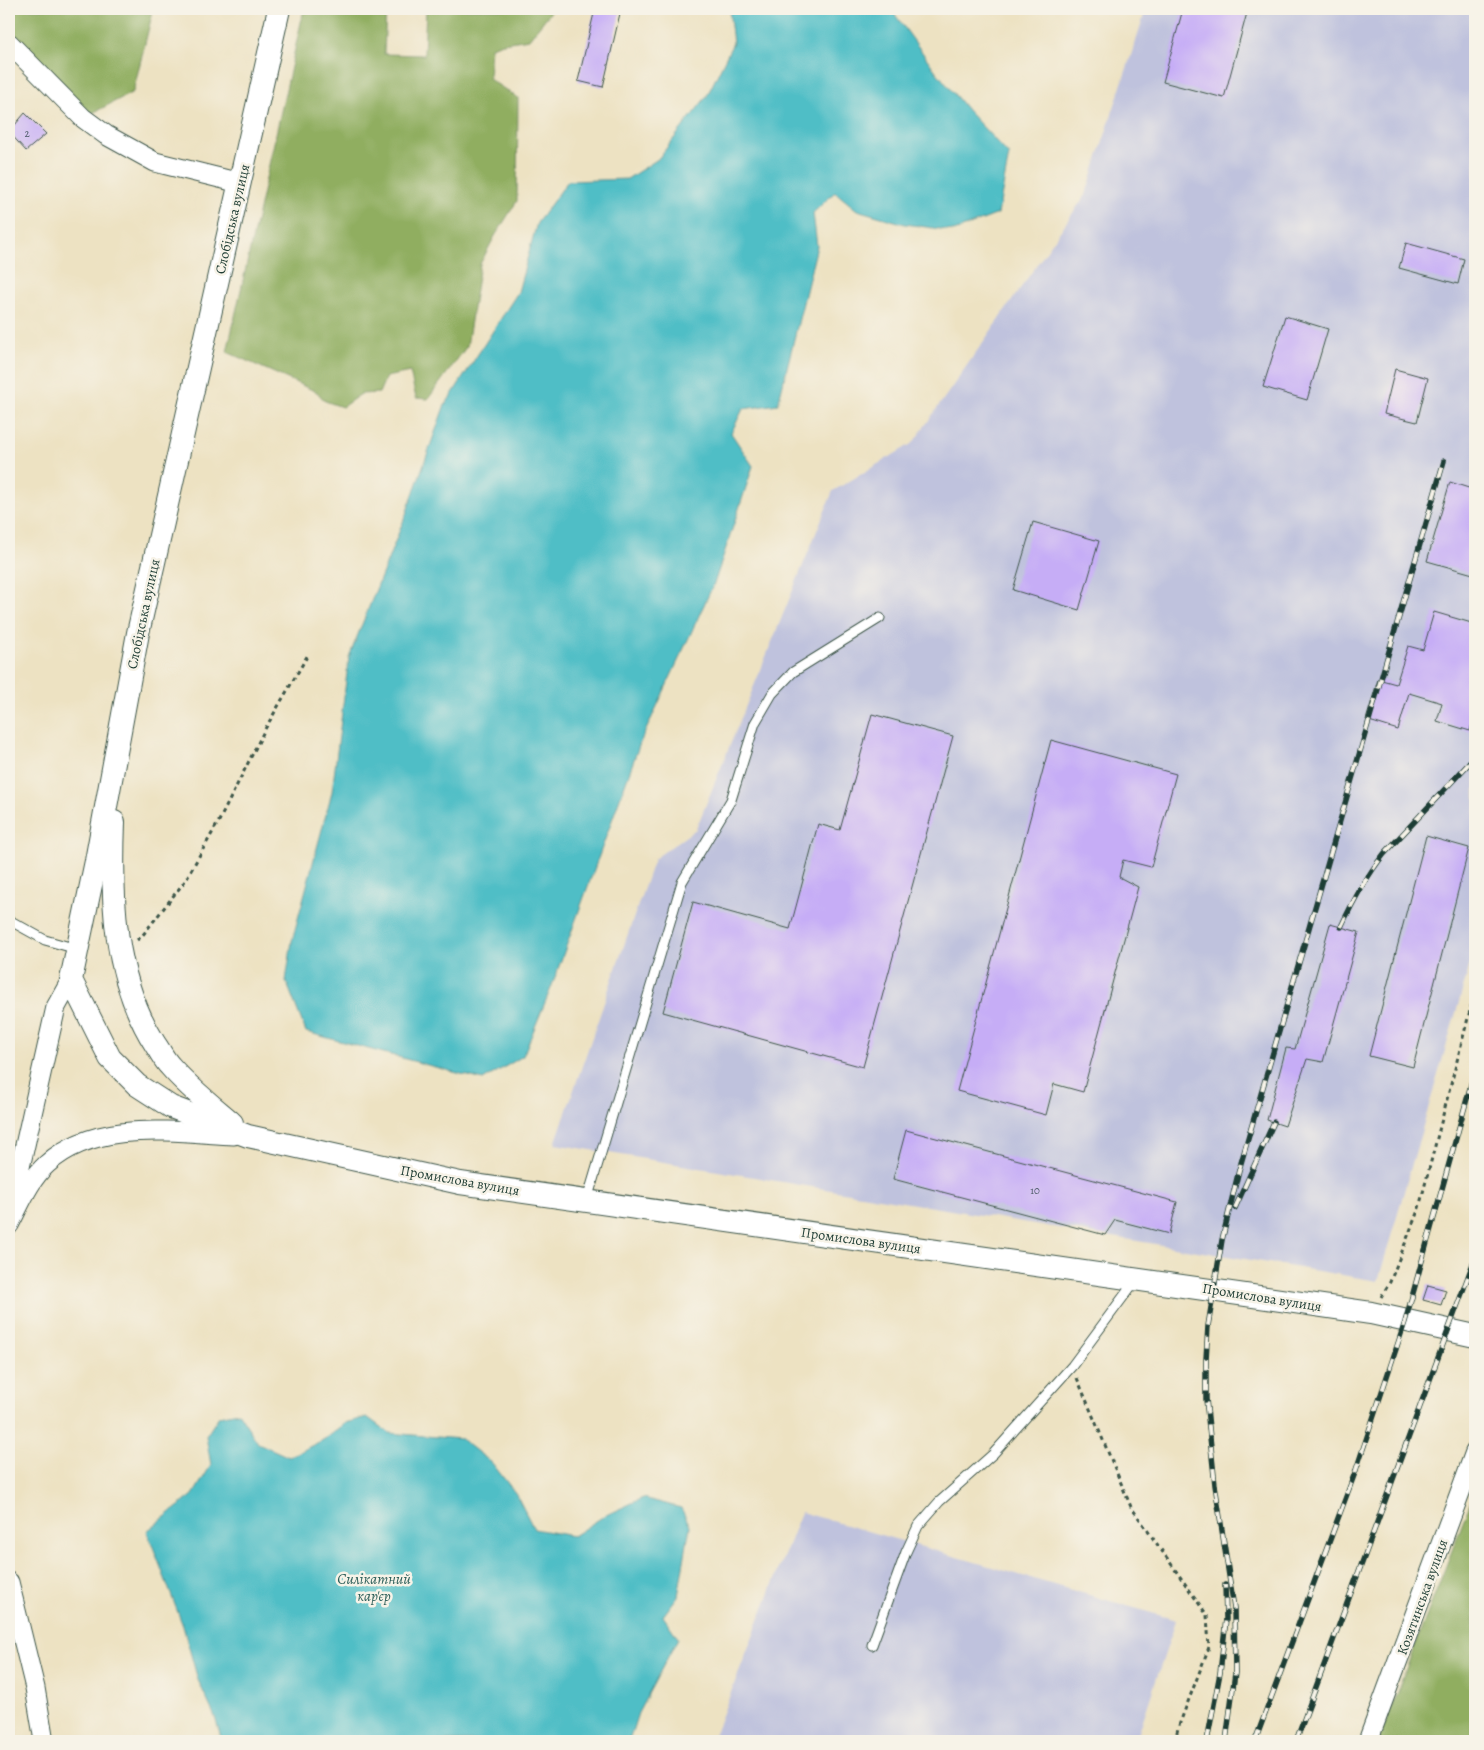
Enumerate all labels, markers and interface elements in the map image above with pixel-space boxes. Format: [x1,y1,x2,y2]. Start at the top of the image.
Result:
house number: 2 [24,126,30,141]
street label: Слобідська вулиця [211,162,254,276]
street label: Слобідська вулиця [123,557,164,671]
street label: Промислова вулиця [399,1161,521,1200]
house number: 10 [1030,1183,1040,1198]
street label: Промислова вулиця [800,1223,922,1258]
street label: Промислова вулиця [1201,1279,1323,1316]
street label: Козятинська вулиця [1393,1536,1452,1658]
water label: Силікатний кар'єр [337,1569,411,1606]

